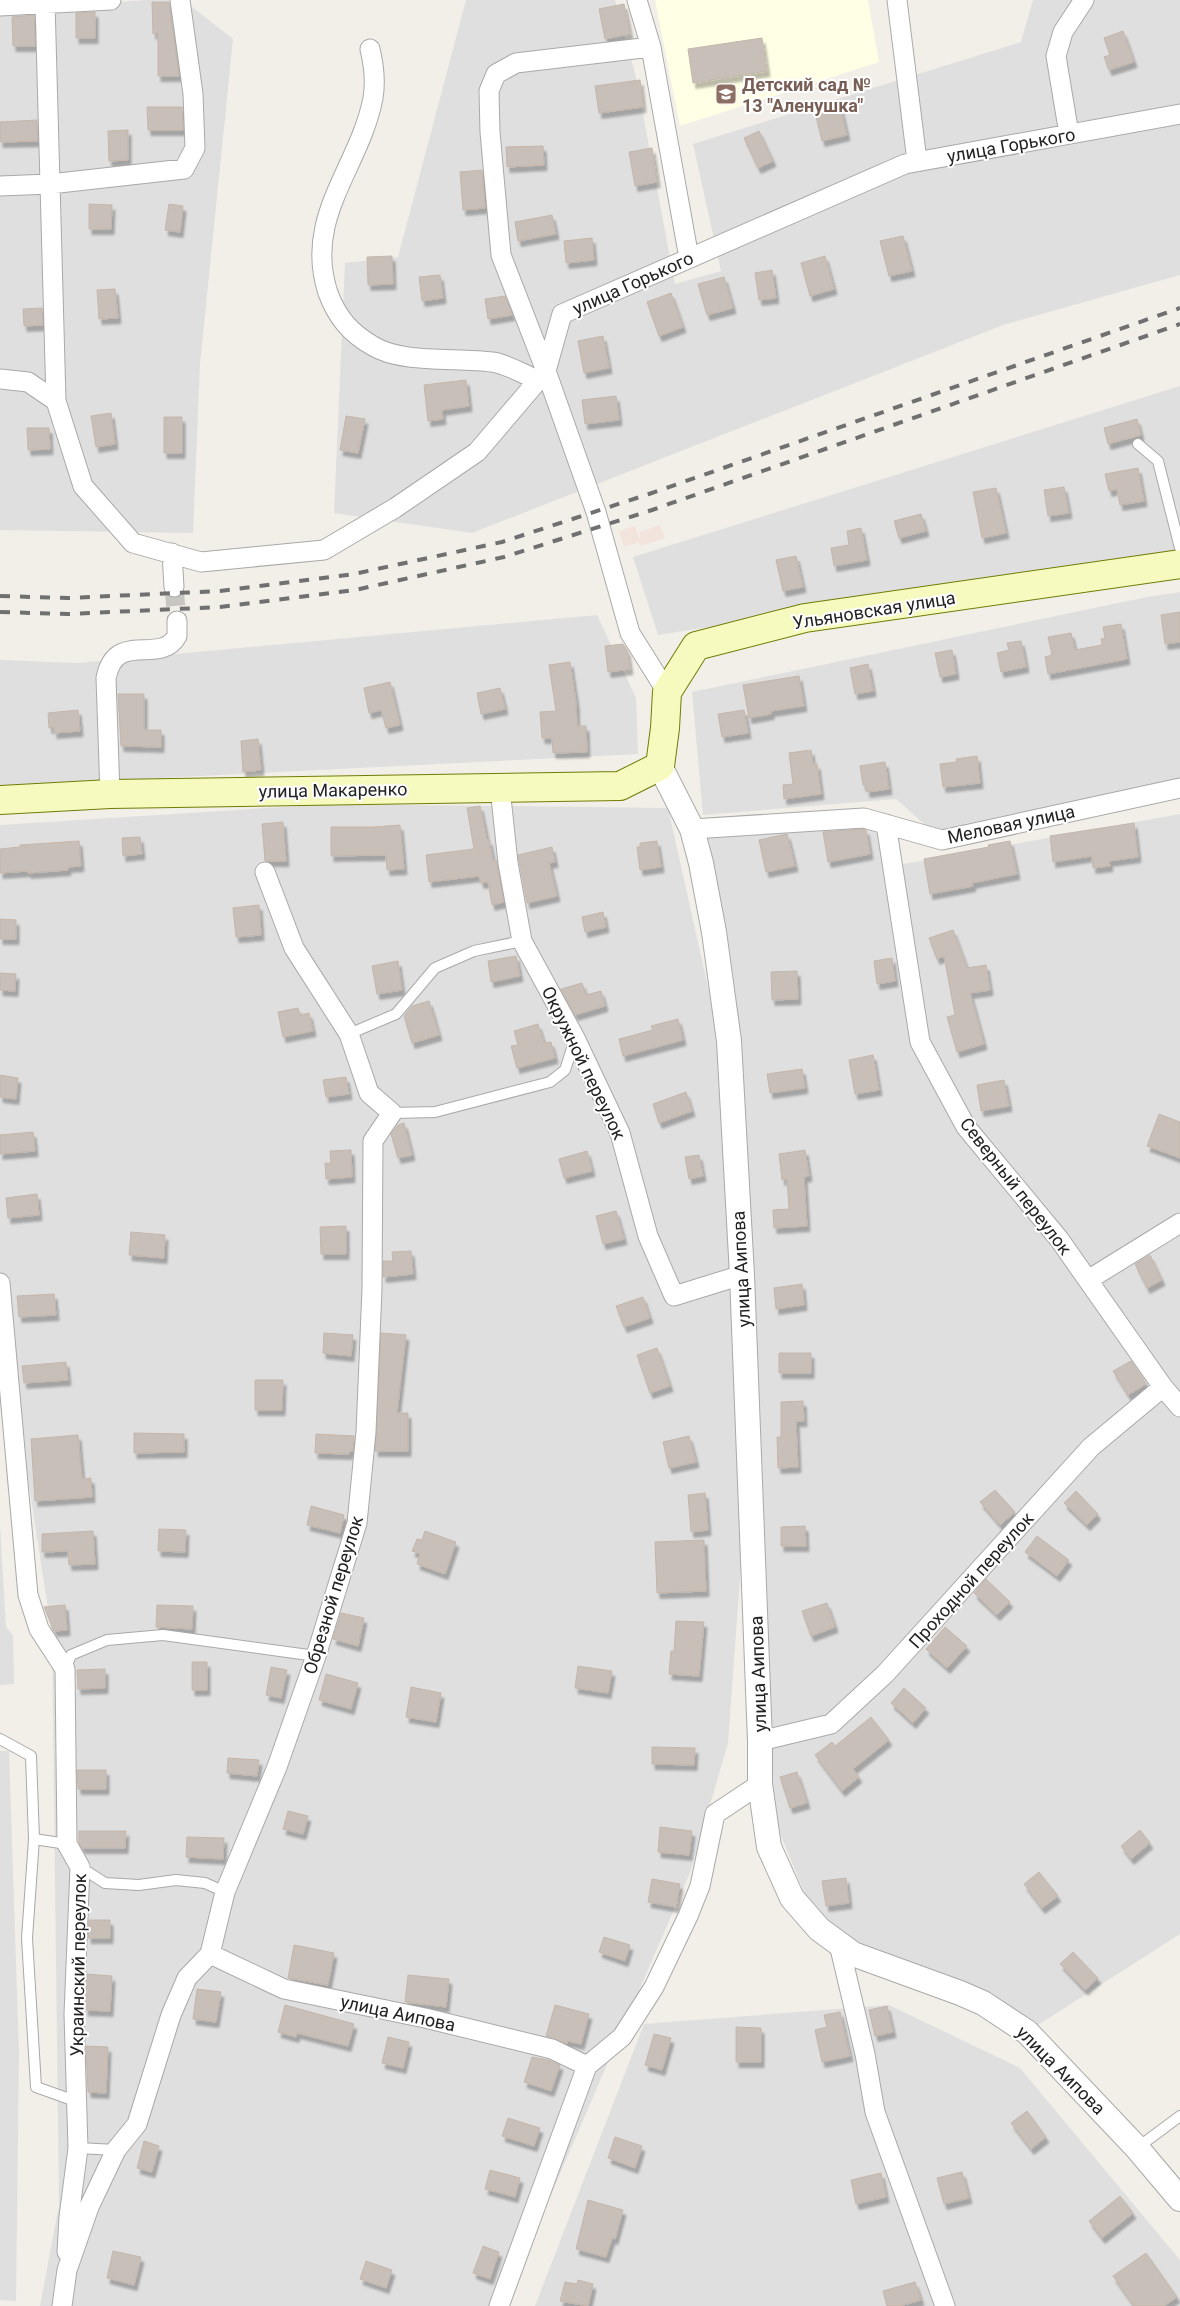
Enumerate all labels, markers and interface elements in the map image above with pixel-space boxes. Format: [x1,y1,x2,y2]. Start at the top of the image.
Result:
place label: Детский сад № 13 "Аленушка" [742,74,871,116]
school or university icon: Детский сад № 13 "Аленушка" [714,82,738,106]
street label: улица Горького [945,123,1077,167]
street label: улица Горького [569,247,697,319]
street label: Ульяновская улица [791,587,957,633]
street label: улица Макаренко [258,778,408,802]
street label: Меловая улица [945,800,1077,848]
street label: Окружной переулок [538,983,630,1143]
street label: Северный переулок [956,1113,1076,1259]
street label: улица Аипова [727,1210,755,1328]
street label: Проходной переулок [904,1507,1038,1652]
street label: Обрезной переулок [299,1513,367,1677]
street label: улица Аипова [745,1615,771,1733]
street label: Украинский переулок [66,1873,90,2057]
street label: улица Аипова [339,1991,457,2035]
street label: улица Аипова [1012,2021,1110,2119]

